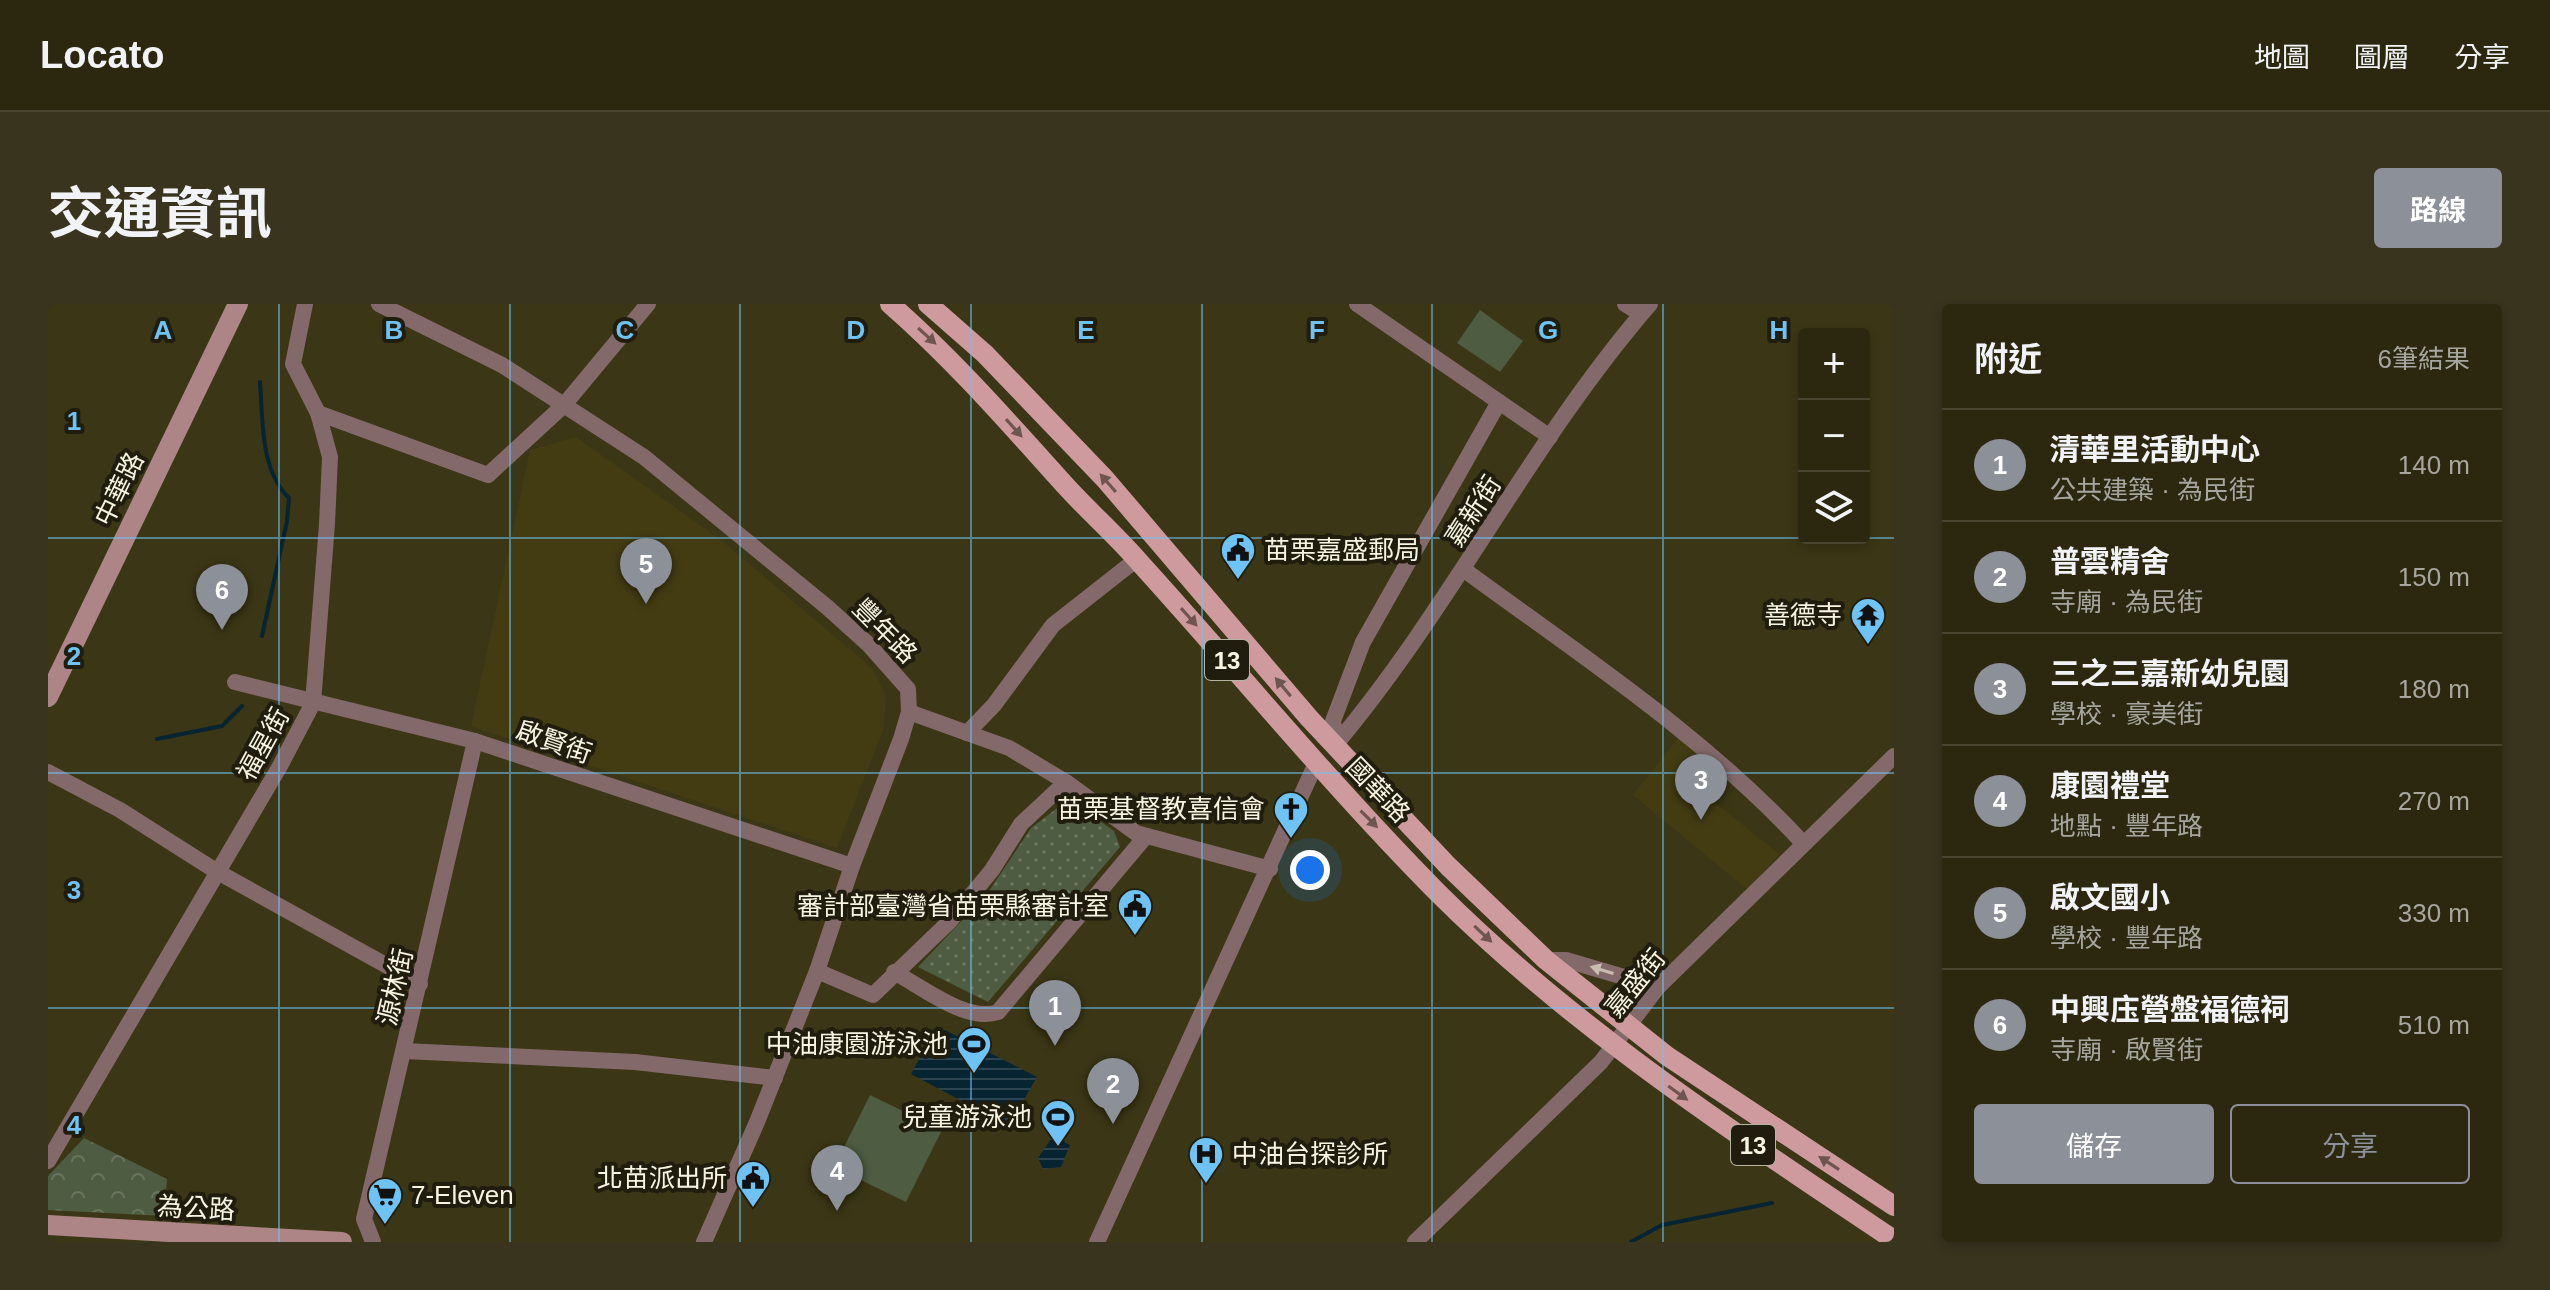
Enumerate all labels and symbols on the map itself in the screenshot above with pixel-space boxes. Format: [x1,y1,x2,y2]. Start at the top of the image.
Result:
text: A [154,315,173,345]
text: B [385,315,403,345]
text: C [616,315,635,345]
text: D [847,315,865,345]
text: E [1077,315,1095,345]
text: F [1309,315,1325,345]
text: G [1538,315,1558,345]
text: H [1770,315,1788,345]
one-way arrow [916,327,936,344]
text: 1 [67,406,81,436]
one-way arrow [1005,418,1022,438]
street label: 中華路 [88,447,150,531]
street label: 嘉新街 [1439,470,1507,552]
one-way arrow [1099,474,1117,493]
public building icon: 苗栗嘉盛郵局 [1219,531,1257,581]
place label: 苗栗嘉盛郵局 [1264,535,1420,565]
pin: 5 [620,538,672,604]
pin: 6 [196,564,248,630]
street label: 豐年路 [847,593,923,669]
temple icon: 善德寺 [1849,596,1887,646]
place label: 善德寺 [1764,600,1842,630]
one-way arrow [1179,607,1197,626]
road number: 13 [1205,640,1249,680]
text: 2 [67,641,81,671]
one-way arrow [1275,677,1292,697]
street label: 福星街 [231,703,295,785]
street label: 啟賢街 [512,715,596,769]
street label: 國華路 [1340,752,1416,828]
pin: 3 [1675,754,1727,820]
church icon: 苗栗基督教喜信會 [1272,790,1310,840]
place label: 苗栗基督教喜信會 [1057,794,1265,824]
one-way arrow [1360,809,1378,828]
your location [1290,850,1330,890]
text: 3 [67,875,81,905]
public building icon: 審計部臺灣省苗栗縣審計室 [1116,887,1154,937]
place label: 審計部臺灣省苗栗縣審計室 [797,891,1109,921]
one-way arrow [1474,924,1493,942]
street label: 嘉盛街 [1599,943,1671,1023]
street label: 源林街 [372,946,418,1028]
one-way arrow [1590,963,1614,976]
pin: 1 [1029,980,1081,1046]
sports icon: 中油康園游泳池 [955,1025,993,1075]
place label: 中油康園游泳池 [766,1029,948,1059]
pin: 2 [1087,1058,1139,1124]
one-way arrow [1667,1085,1689,1101]
sports icon: 兒童游泳池 [1039,1098,1077,1148]
place label: 兒童游泳池 [902,1102,1032,1132]
text: 4 [67,1110,82,1140]
road number: 13 [1731,1125,1775,1165]
hospital icon: 中油台探診所 [1187,1135,1225,1185]
place label: 中油台探診所 [1232,1139,1388,1169]
pin: 4 [811,1145,863,1211]
one-way arrow [1818,1156,1840,1170]
public building icon: 北苗派出所 [734,1159,772,1209]
place label: 北苗派出所 [597,1163,727,1193]
supermarket icon: 7-Eleven [366,1176,404,1226]
place label: 7-Eleven [411,1180,514,1210]
street label: 為公路 [156,1191,236,1225]

